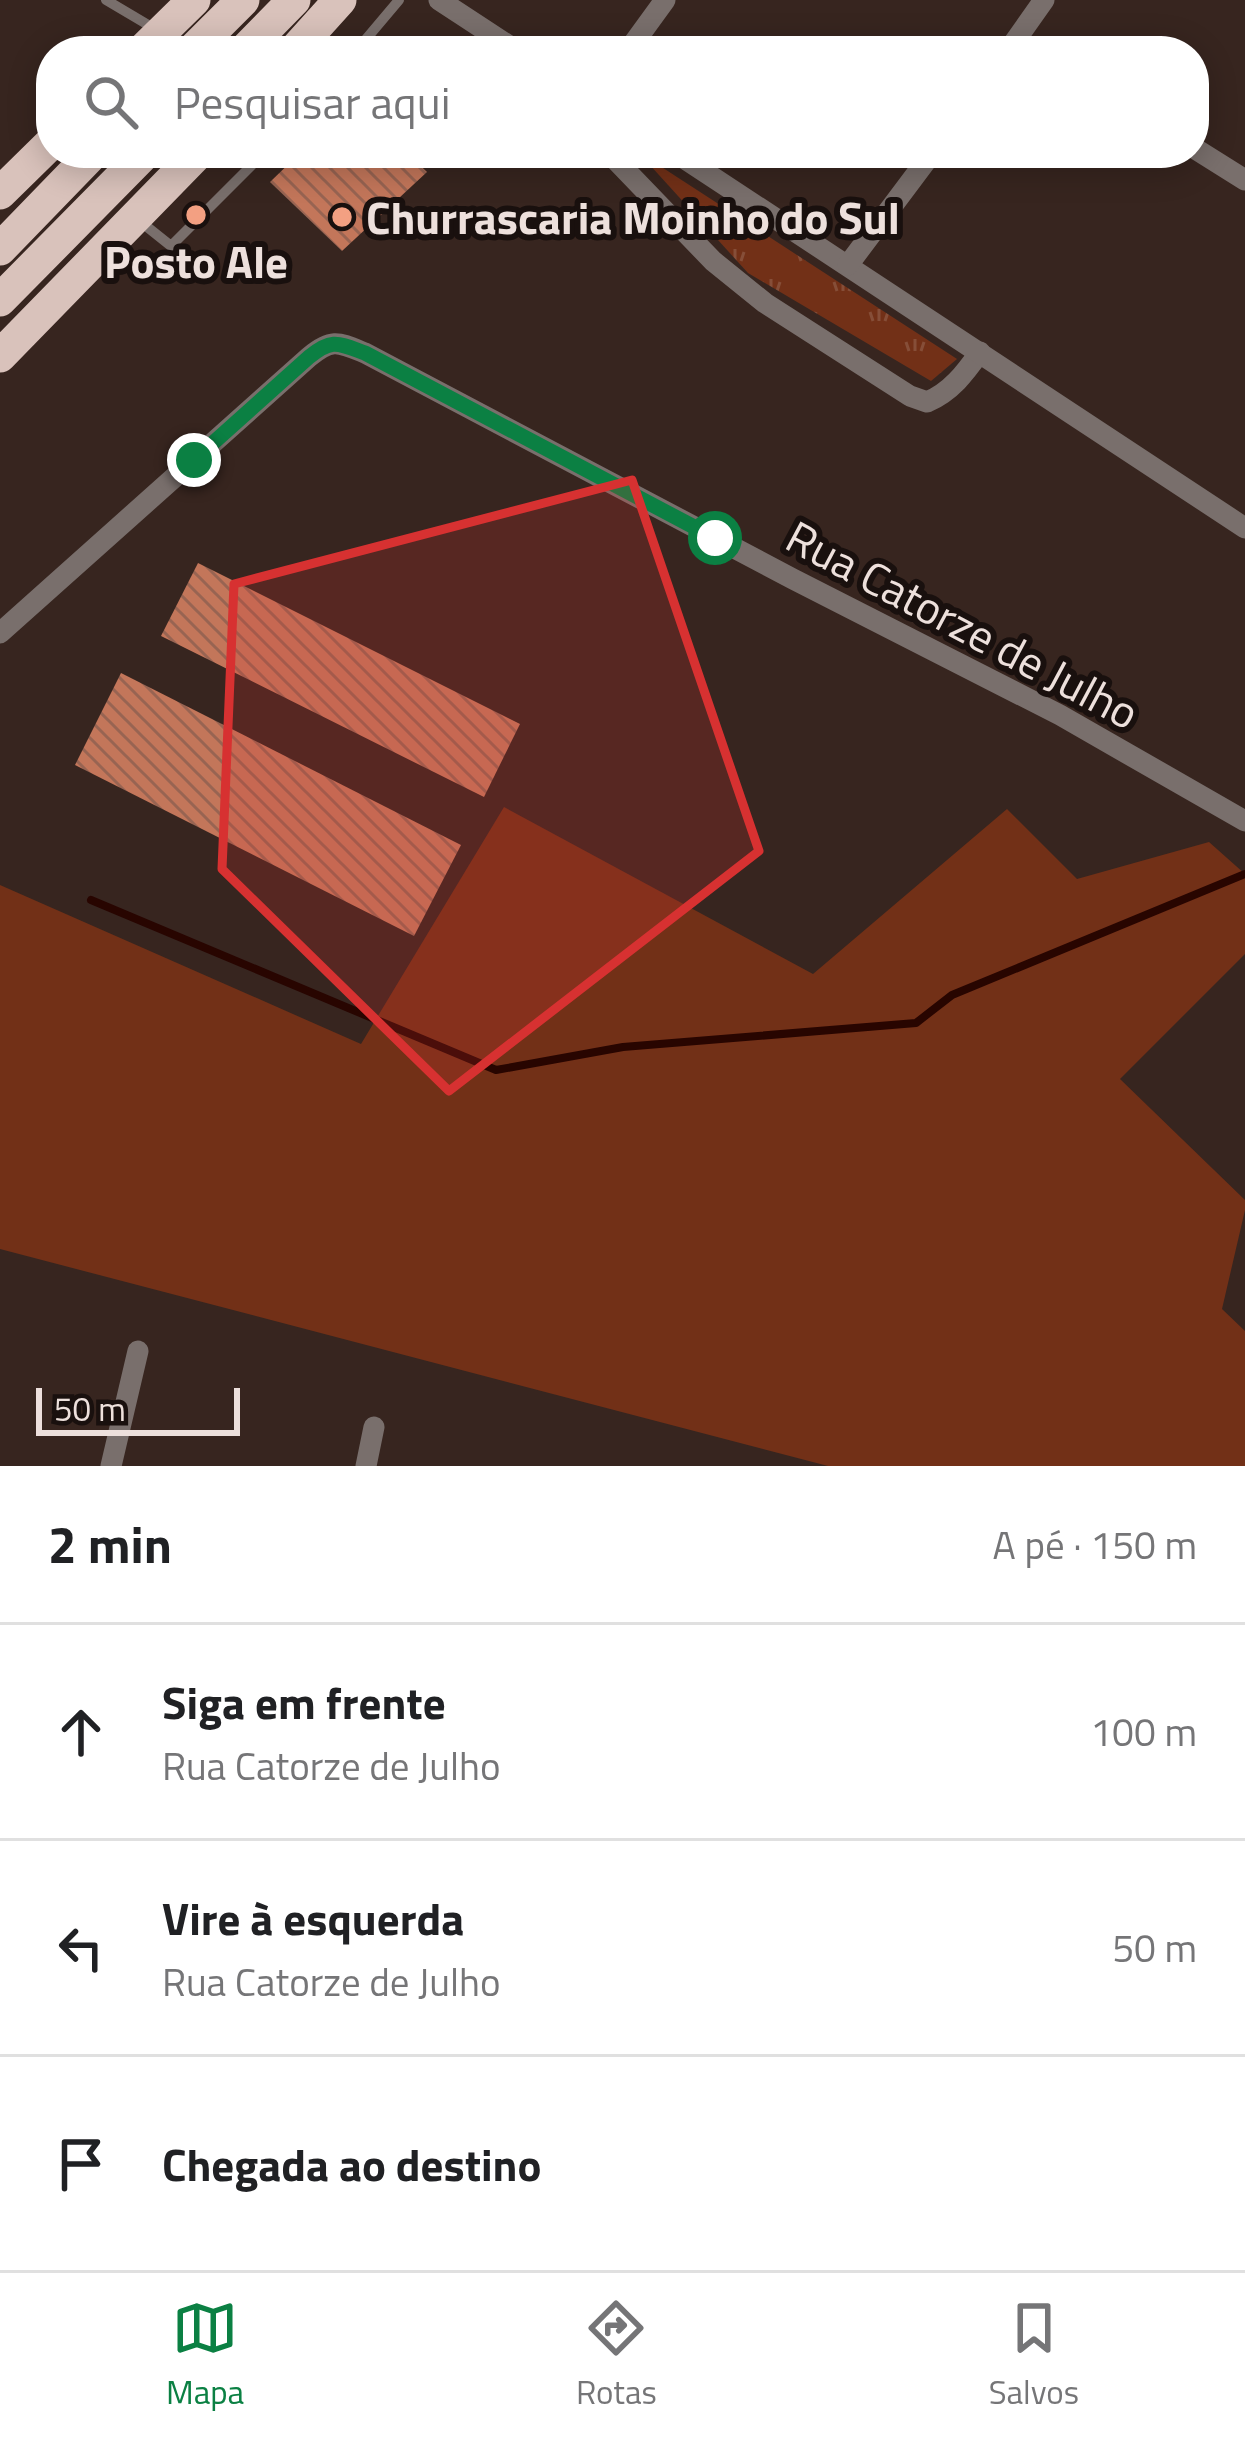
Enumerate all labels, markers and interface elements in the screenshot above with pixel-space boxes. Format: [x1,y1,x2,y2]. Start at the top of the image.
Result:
search box [36,36,1209,168]
text: Pesquisar aqui [174,68,450,136]
icon: search [78,69,144,135]
place label: Churrascaria Moinho do Sul [366,183,900,251]
marker: Posto Ale [183,202,209,228]
marker: Churrascaria Moinho do Sul [329,204,355,230]
place label: Posto Ale [104,227,288,295]
route end [167,433,221,487]
street label: Rua Catorze de Julho [775,502,1151,746]
route start [688,511,742,565]
scale bar [36,1382,240,1435]
text: 50 m [54,1384,126,1434]
text: 2 min [48,1505,172,1583]
text: A pé · 150 m [993,1515,1197,1574]
text: Siga em frente [162,1668,446,1736]
icon: ahead [48,1699,114,1765]
text: 100 m [1090,1702,1197,1761]
text: Rua Catorze de Julho [162,1736,501,1795]
text: Vire à esquerda [162,1884,464,1952]
icon: left [48,1915,114,1981]
text: 50 m [1112,1918,1197,1977]
text: Rua Catorze de Julho [162,1952,501,2011]
text: Chegada ao destino [162,2130,541,2198]
icon: arrive [48,2131,114,2197]
tab: Mapa [166,2295,244,2417]
tab: Rotas [576,2295,657,2417]
tab: Salvos [989,2295,1079,2417]

